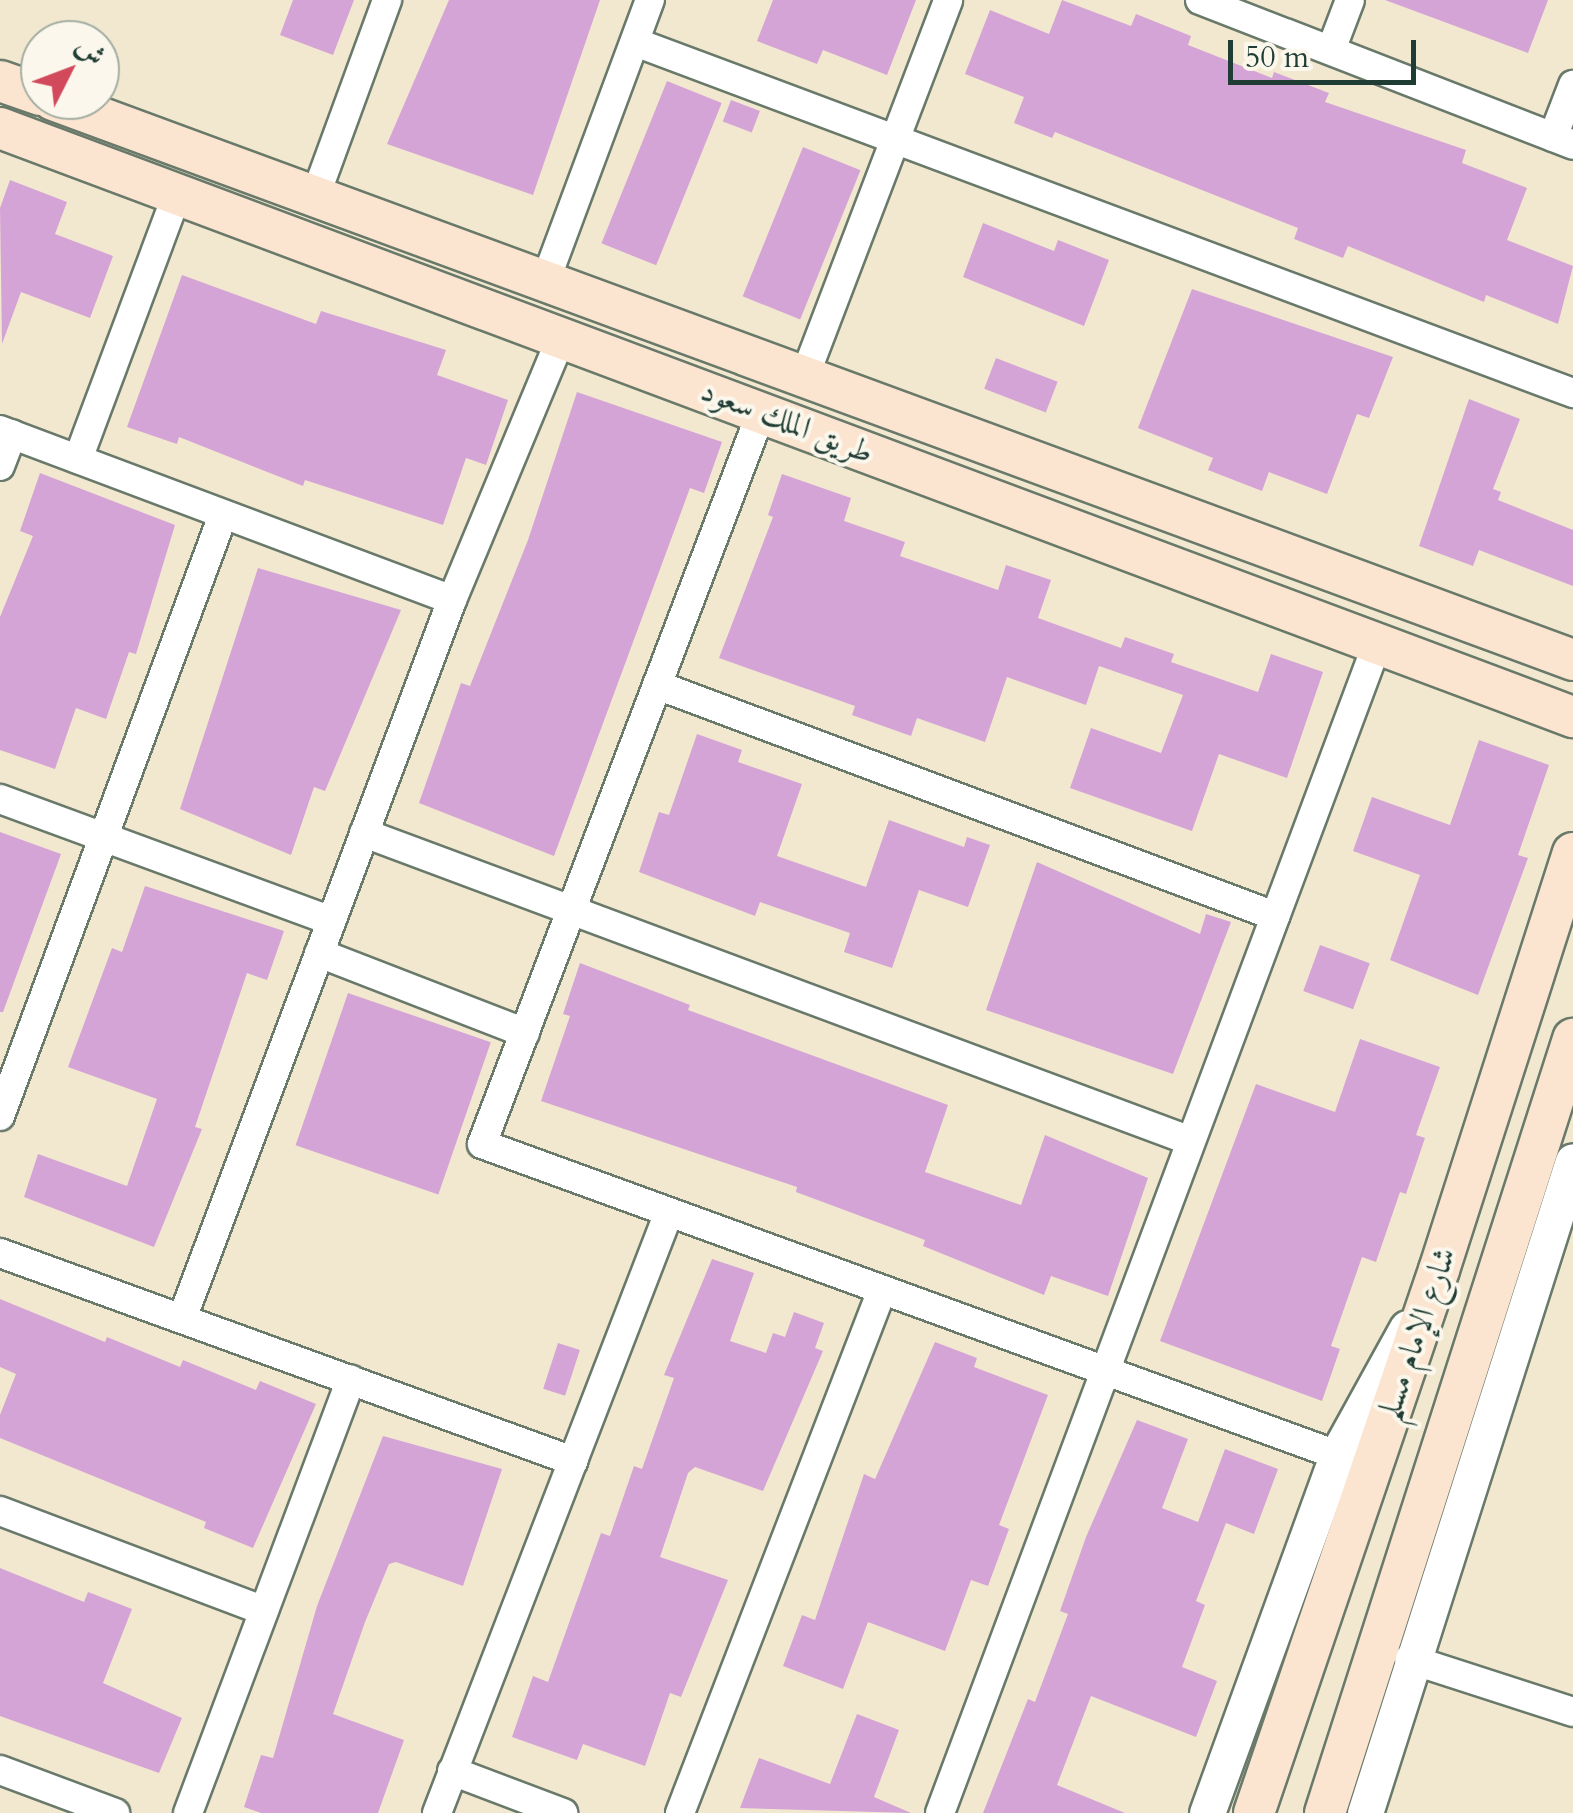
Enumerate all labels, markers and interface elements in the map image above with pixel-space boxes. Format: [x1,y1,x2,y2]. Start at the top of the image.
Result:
north arrow [20,20,120,120]
scale bar [1233,20,1420,82]
text: ش [67,28,114,74]
text: 50 m [1245,37,1309,78]
street label: طريق الملك سعود [695,372,879,472]
street label: شارع الإمام مسلم [1369,1242,1465,1426]

